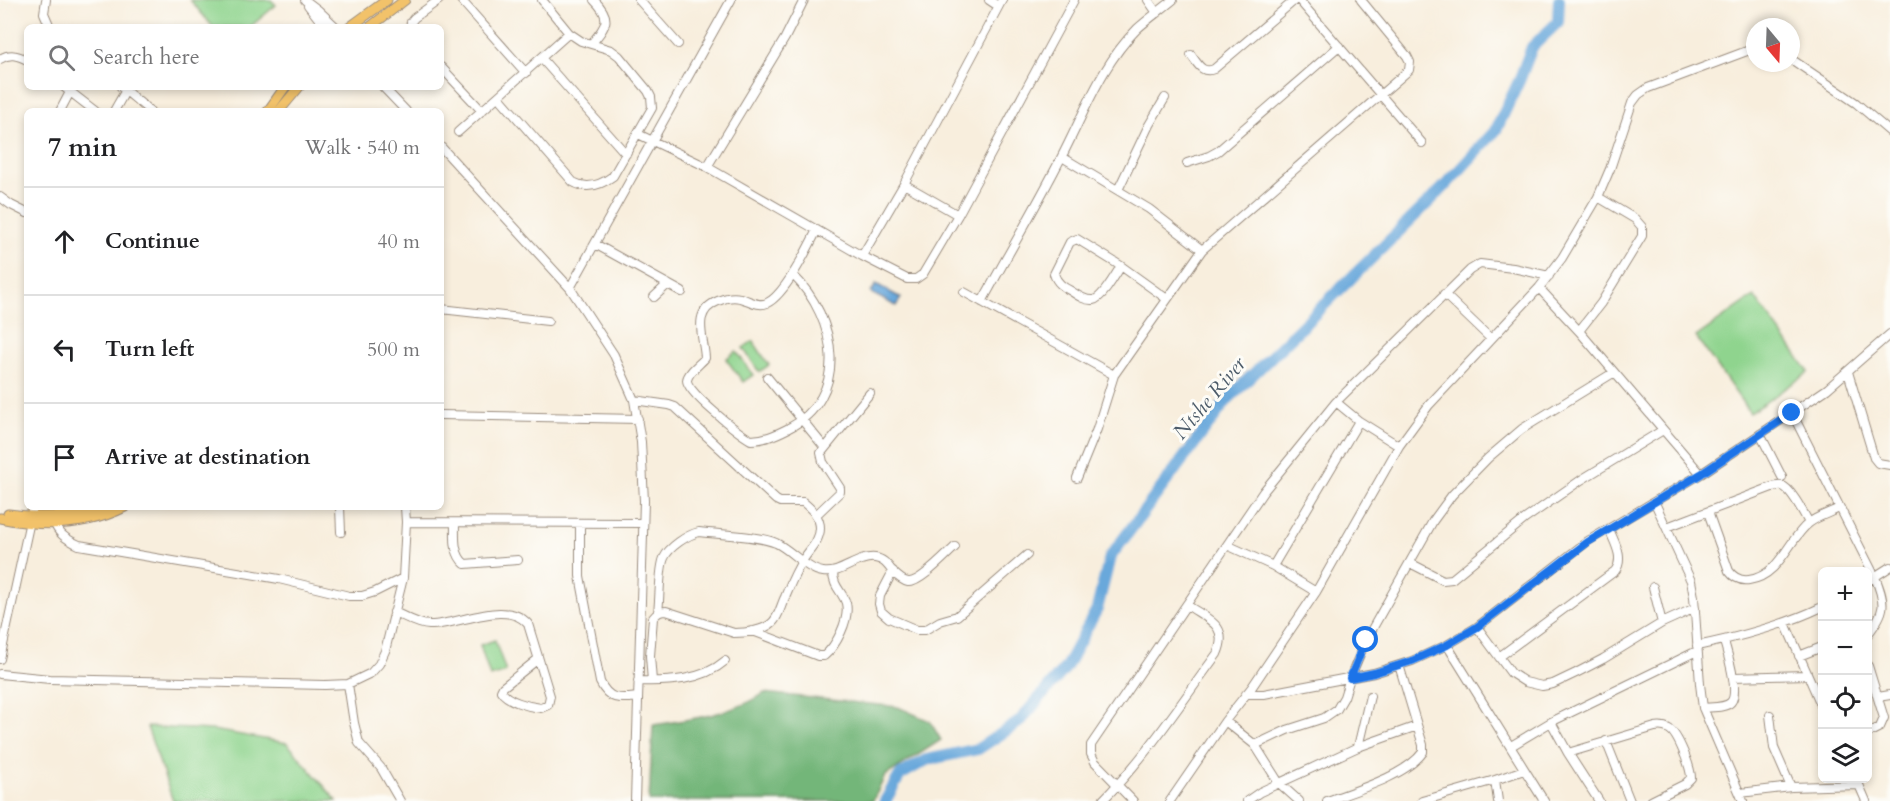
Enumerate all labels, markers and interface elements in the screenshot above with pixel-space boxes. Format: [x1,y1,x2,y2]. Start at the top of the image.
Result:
north arrow [1746,18,1800,72]
search box [24,24,444,90]
icon: search [45,41,78,74]
text: Search here [93,42,200,72]
text: 7 min [48,130,117,165]
text: Walk · 540 m [305,134,420,161]
icon: ahead [48,225,81,258]
text: Continue [105,226,200,256]
text: 40 m [377,228,420,255]
icon: left [48,333,81,366]
text: Turn left [105,334,194,364]
text: 500 m [367,336,420,363]
water label: Ntshe River [1166,350,1253,446]
route end [1778,399,1804,425]
icon: arrive [48,441,81,474]
text: Arrive at destination [105,442,310,472]
map controls [1818,567,1872,783]
button: + [1818,567,1872,621]
button: − [1818,621,1872,675]
route start [1352,626,1378,652]
button: locate [1818,675,1872,729]
button: layers [1818,729,1872,783]

